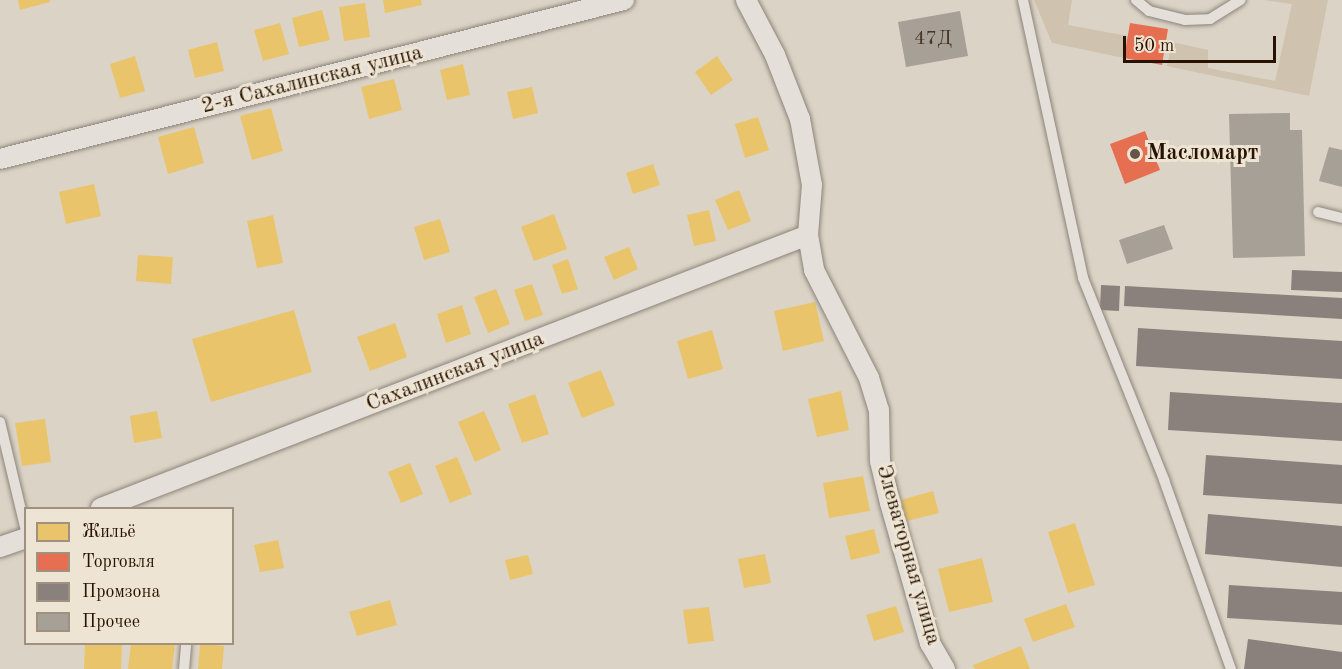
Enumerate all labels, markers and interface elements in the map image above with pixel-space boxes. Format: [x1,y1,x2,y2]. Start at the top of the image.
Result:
scale bar [1126,24,1279,62]
house number: 47Д [914,27,952,51]
text: 50 m [1134,37,1174,55]
street label: 2-я Сахалинская улица [199,40,425,120]
place label: Масломарт [1147,141,1259,167]
marker: Масломарт [1128,147,1142,161]
street label: Сахалинская улица [362,326,548,418]
street label: Элеваторная улица [870,462,946,648]
legend [24,507,234,645]
text: Жильё [82,523,136,541]
text: Торговля [82,553,155,571]
text: Промзона [82,583,160,601]
text: Прочее [82,613,140,631]

